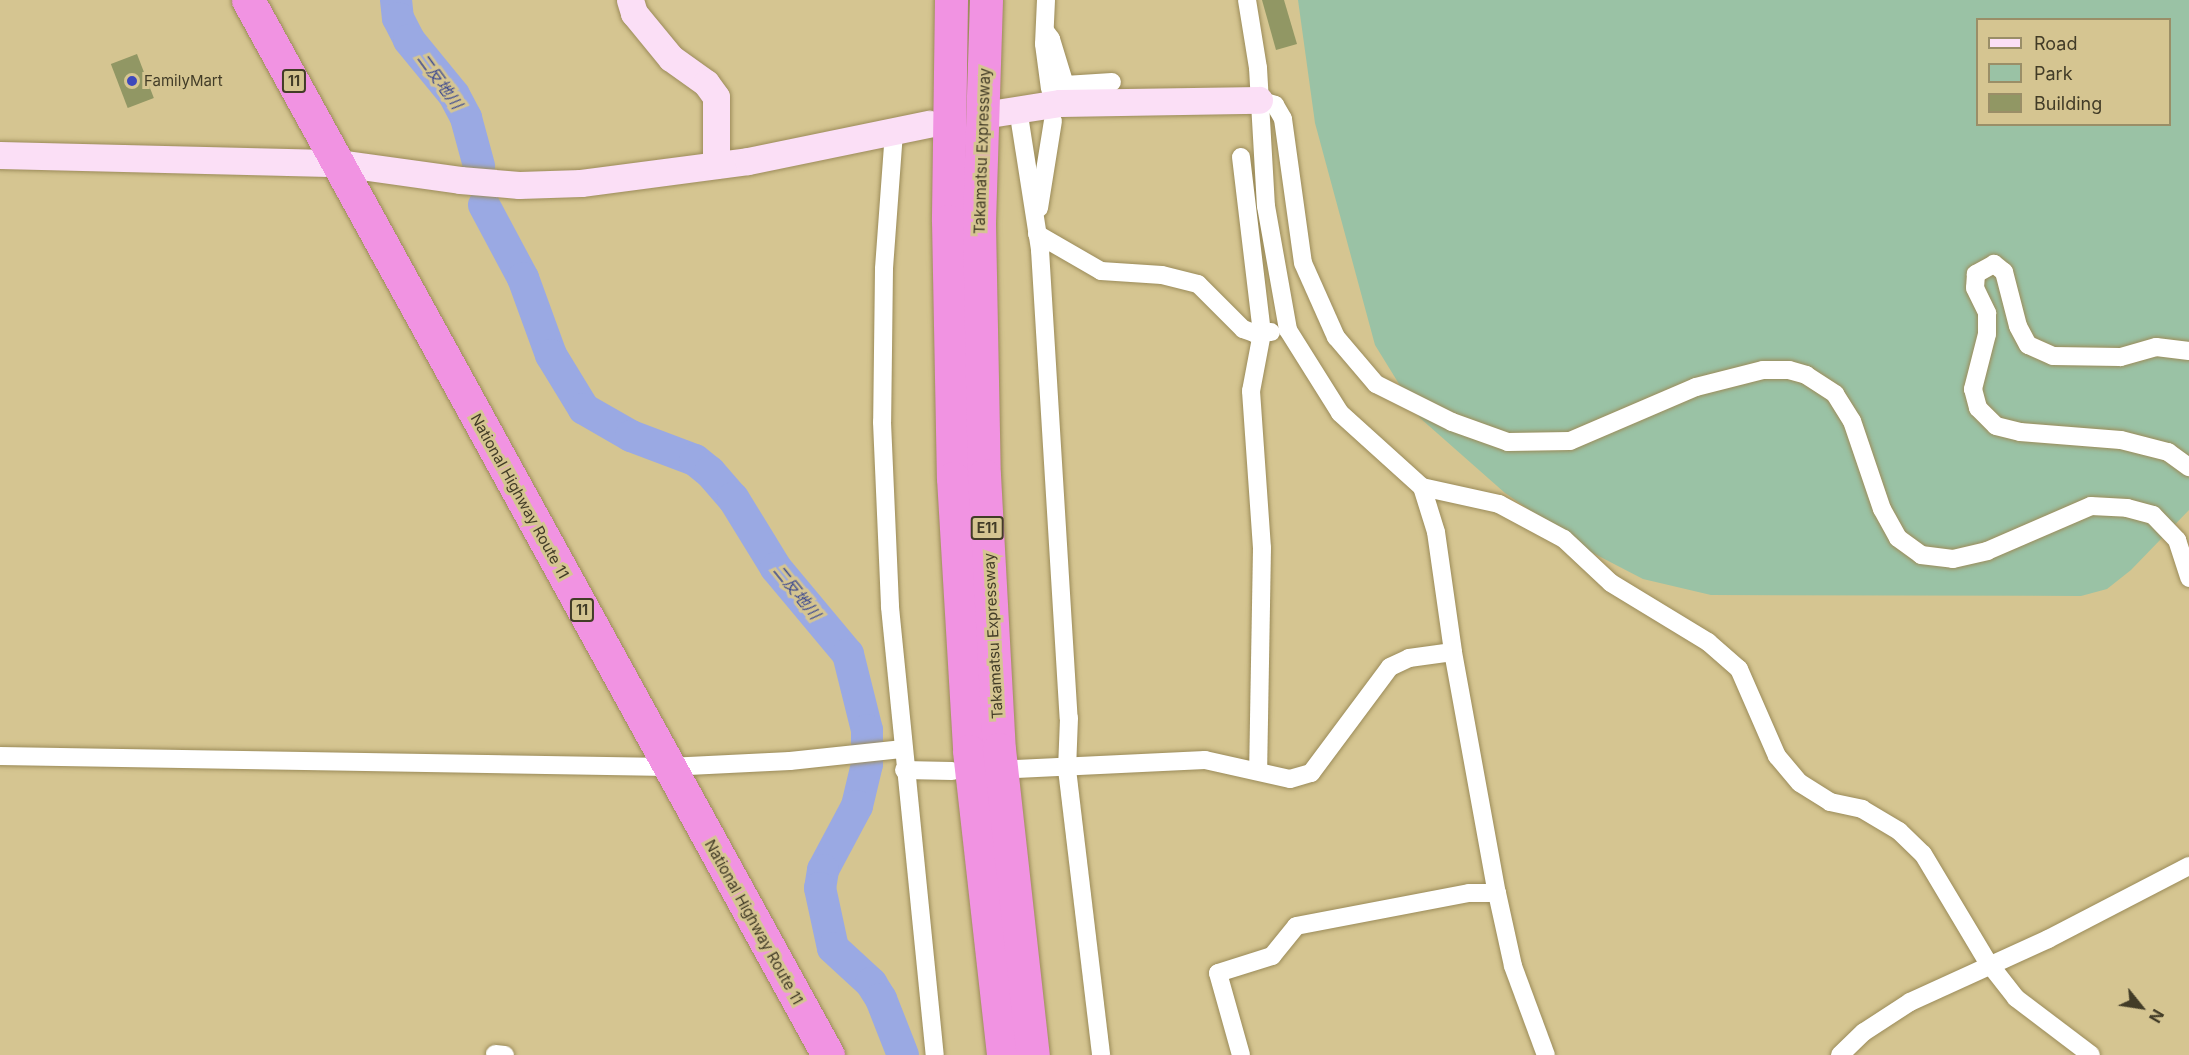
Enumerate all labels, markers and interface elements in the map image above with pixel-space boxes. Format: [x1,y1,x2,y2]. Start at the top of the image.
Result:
legend [1976,18,2171,126]
text: Road [2034,33,2077,54]
water label: 二反地川 [413,49,467,113]
text: Park [2034,63,2073,84]
street label: Takamatsu Expressway [970,68,994,234]
road number: 11 [280,70,308,92]
place label: FamilyMart [144,72,223,90]
marker: FamilyMart [125,74,139,88]
text: Building [2034,93,2102,114]
street label: National Highway Route 11 [467,410,573,582]
road number: E11 [970,517,1004,539]
street label: Takamatsu Expressway [980,553,1006,719]
water label: 二反地川 [769,561,825,623]
road number: 11 [568,599,596,621]
street label: National Highway Route 11 [701,836,807,1008]
north arrow [2111,977,2171,1037]
text: N [2145,1006,2168,1026]

